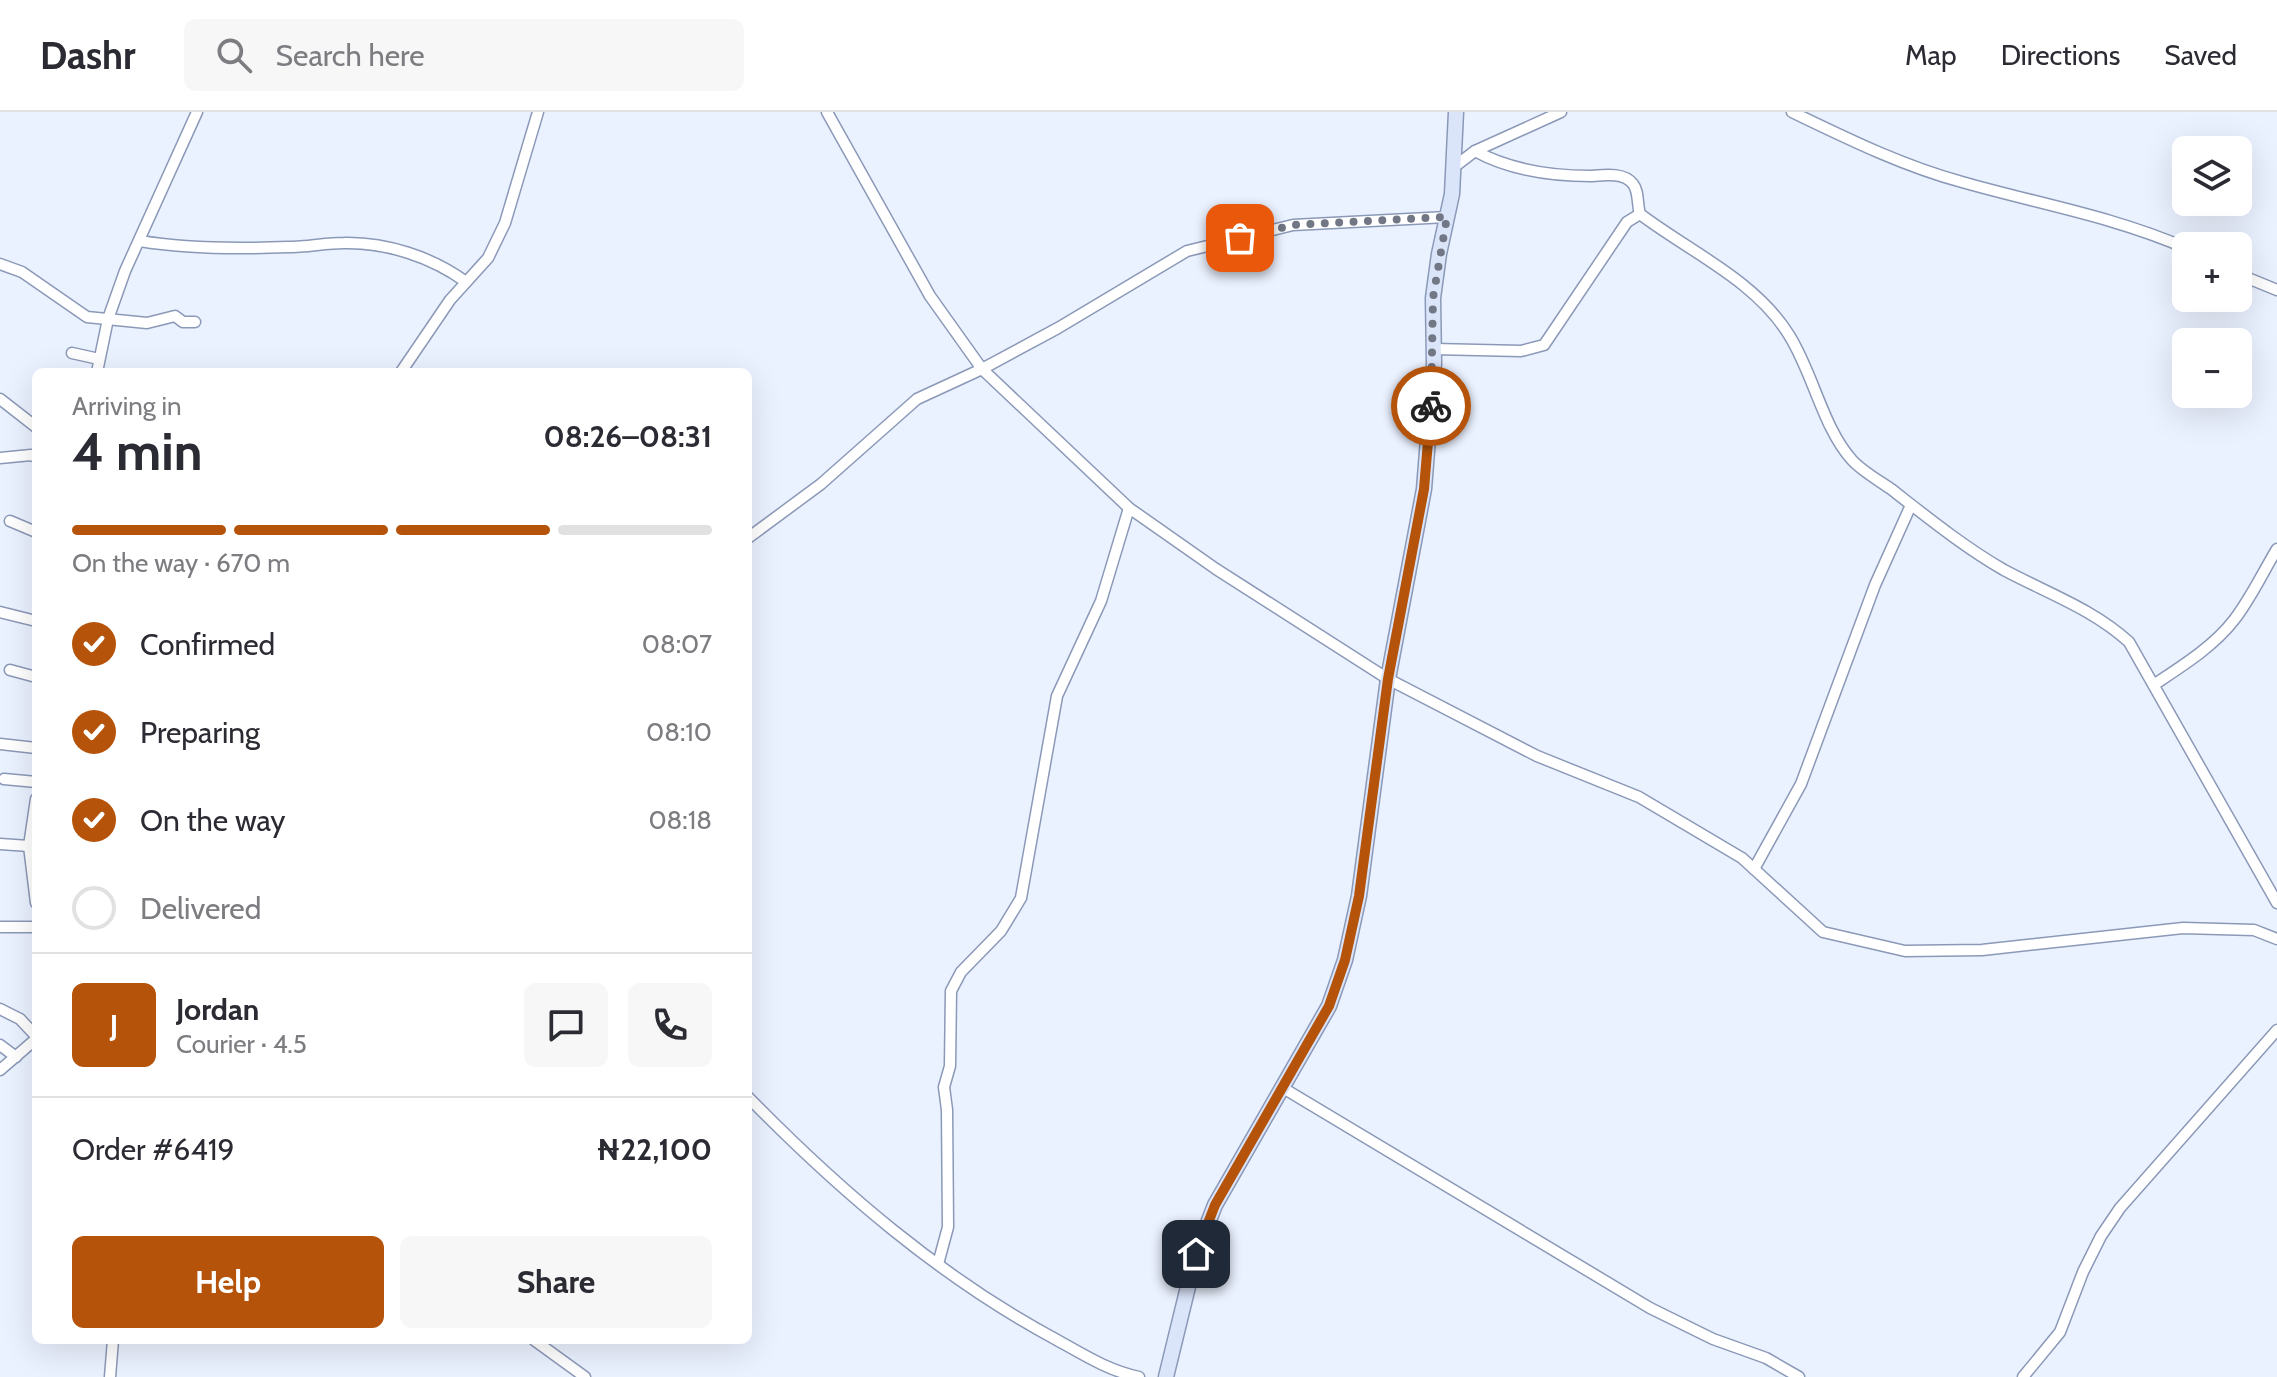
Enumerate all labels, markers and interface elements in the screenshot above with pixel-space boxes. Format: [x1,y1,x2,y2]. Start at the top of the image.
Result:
search box [184,19,744,91]
text: Dashr [40,32,136,79]
icon: search [212,33,256,77]
text: Search here [276,37,425,74]
text: Map [1905,38,1957,72]
text: Directions [2001,38,2120,72]
text: Saved [2164,38,2237,72]
map controls [2172,136,2252,408]
button: layers [2172,136,2252,216]
pin [1206,204,1274,272]
icon: bag [1218,216,1262,260]
button: + [2172,232,2252,312]
button: − [2172,328,2252,408]
courier [1391,366,1471,446]
icon: bike [1409,384,1453,428]
text: Arriving in [72,390,182,422]
text: 08:26–08:31 [544,418,712,455]
text: 4 min [72,420,202,483]
text: On the way · 670 m [72,547,290,579]
icon: check [72,622,116,666]
text: Confirmed [140,626,275,663]
text: 08:07 [642,628,712,660]
icon: check [72,710,116,754]
text: Preparing [140,714,260,751]
text: 08:10 [646,716,712,748]
icon: check [72,798,116,842]
text: On the way [140,802,285,839]
text: 08:18 [648,804,712,836]
text: Delivered [140,890,261,927]
button: chat [524,983,608,1067]
button: phone [628,983,712,1067]
text: Jordan [176,991,259,1028]
text: J [110,1007,118,1044]
text: Courier · 4.5 [176,1028,307,1060]
text: Order #6419 [72,1131,235,1168]
text: ₦22,100 [596,1131,712,1168]
pin [1162,1220,1230,1288]
icon: home [1174,1232,1218,1276]
button: Help [72,1236,384,1328]
button: Share [400,1236,712,1328]

